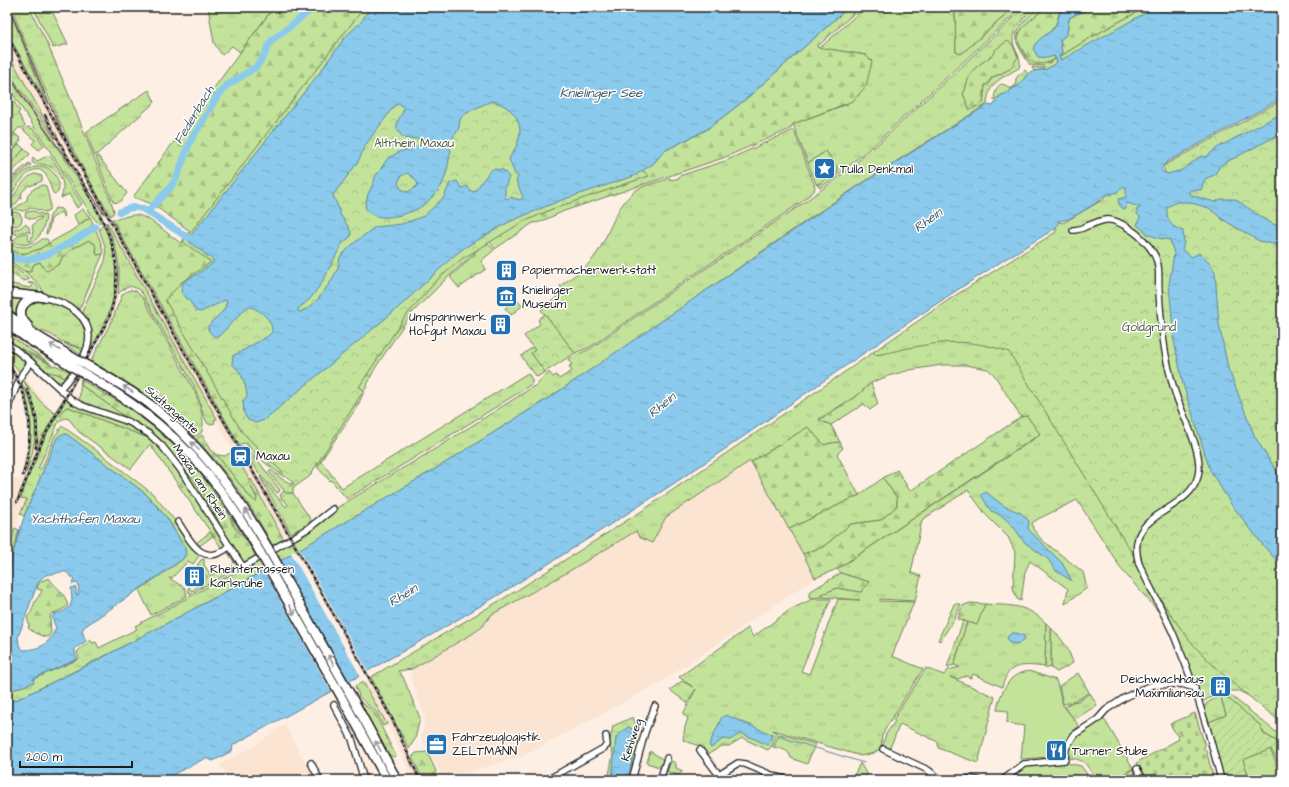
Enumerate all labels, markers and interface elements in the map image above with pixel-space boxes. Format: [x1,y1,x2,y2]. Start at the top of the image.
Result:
water label: Federbach [169,82,219,148]
water label: Knielinger See [560,84,643,103]
park label: Altrhein Maxau [374,135,454,152]
place icon: Tulla Denkmal [811,156,837,182]
place label: Tulla Denkmal [840,161,913,178]
water label: Rhein [910,203,947,236]
building icon: Papiermacherwerkstatt [494,257,520,283]
place label: Papiermacherwerkstatt [522,262,656,279]
place label: Knielinger Museum [522,282,573,313]
museum icon: Knielinger Museum [494,284,520,310]
place label: Umspannwerk Hofgut Maxau [409,309,487,341]
building icon: Umspannwerk Hofgut Maxau [488,311,514,337]
park label: Goldgrund [1122,319,1176,337]
one-way arrow [50,343,61,351]
street label: Südtangente [141,382,203,439]
one-way arrow [123,385,134,393]
water label: Rhein [644,387,681,422]
street label: Maxau am Rhein [168,441,232,523]
one-way arrow [190,441,200,451]
station icon: Maxau [228,443,254,469]
place label: Maxau [256,448,290,465]
one-way arrow [244,509,252,520]
water label: Yachthafen Maxau [30,510,141,528]
place label: Rheinterrassen Karlsruhe [210,561,294,592]
building icon: Rheinterrassen Karlsruhe [182,563,208,589]
water label: Rhein [385,578,422,611]
one-way arrow [289,604,297,616]
one-way arrow [326,654,334,666]
place label: Deichwachhaus Maximiliansau [1121,671,1204,702]
building icon: Deichwachhaus Maximiliansau [1207,673,1233,699]
street label: Kehlweg [617,716,648,764]
place label: Fahrzeuglogistik ZELTMANN [452,729,541,760]
office icon: Fahrzeuglogistik ZELTMANN [424,731,450,757]
restaurant icon: Turner Stube [1043,738,1069,764]
one-way arrow [374,740,381,752]
scale bar [20,743,132,769]
place label: Turner Stube [1072,743,1149,760]
text: 200 m [26,749,63,766]

